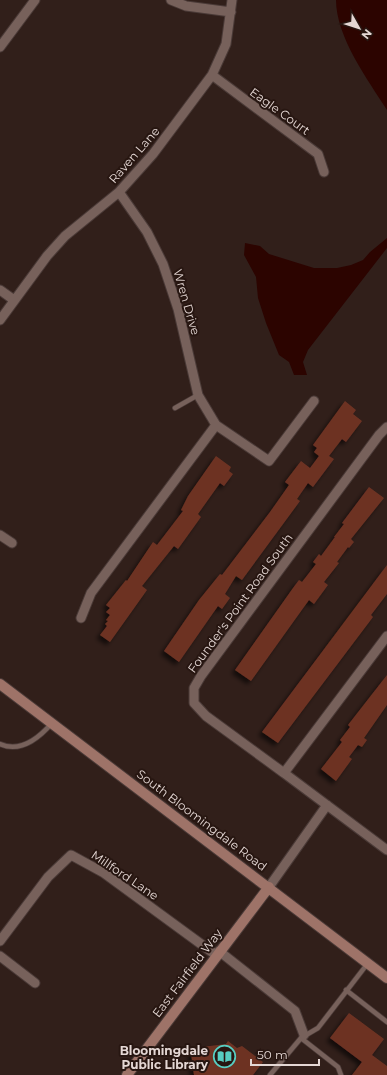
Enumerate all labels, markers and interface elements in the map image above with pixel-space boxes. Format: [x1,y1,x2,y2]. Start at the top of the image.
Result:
north arrow [339,8,379,48]
text: N [359,26,375,42]
street label: Eagle Court [247,84,313,138]
street label: Raven Lane [105,124,163,186]
street label: Wren Drive [170,267,204,337]
street label: Founder's Point Road South [184,530,296,676]
street label: South Bloomingdale Road [134,766,270,874]
street label: Millford Lane [88,847,162,903]
street label: East Fairfield Way [149,926,225,1020]
scale bar [251,1041,319,1067]
place label: Bloomingdale Public Library [120,1043,209,1072]
library icon: Bloomingdale Public Library [211,1044,237,1070]
text: 50 m [257,1047,288,1062]

